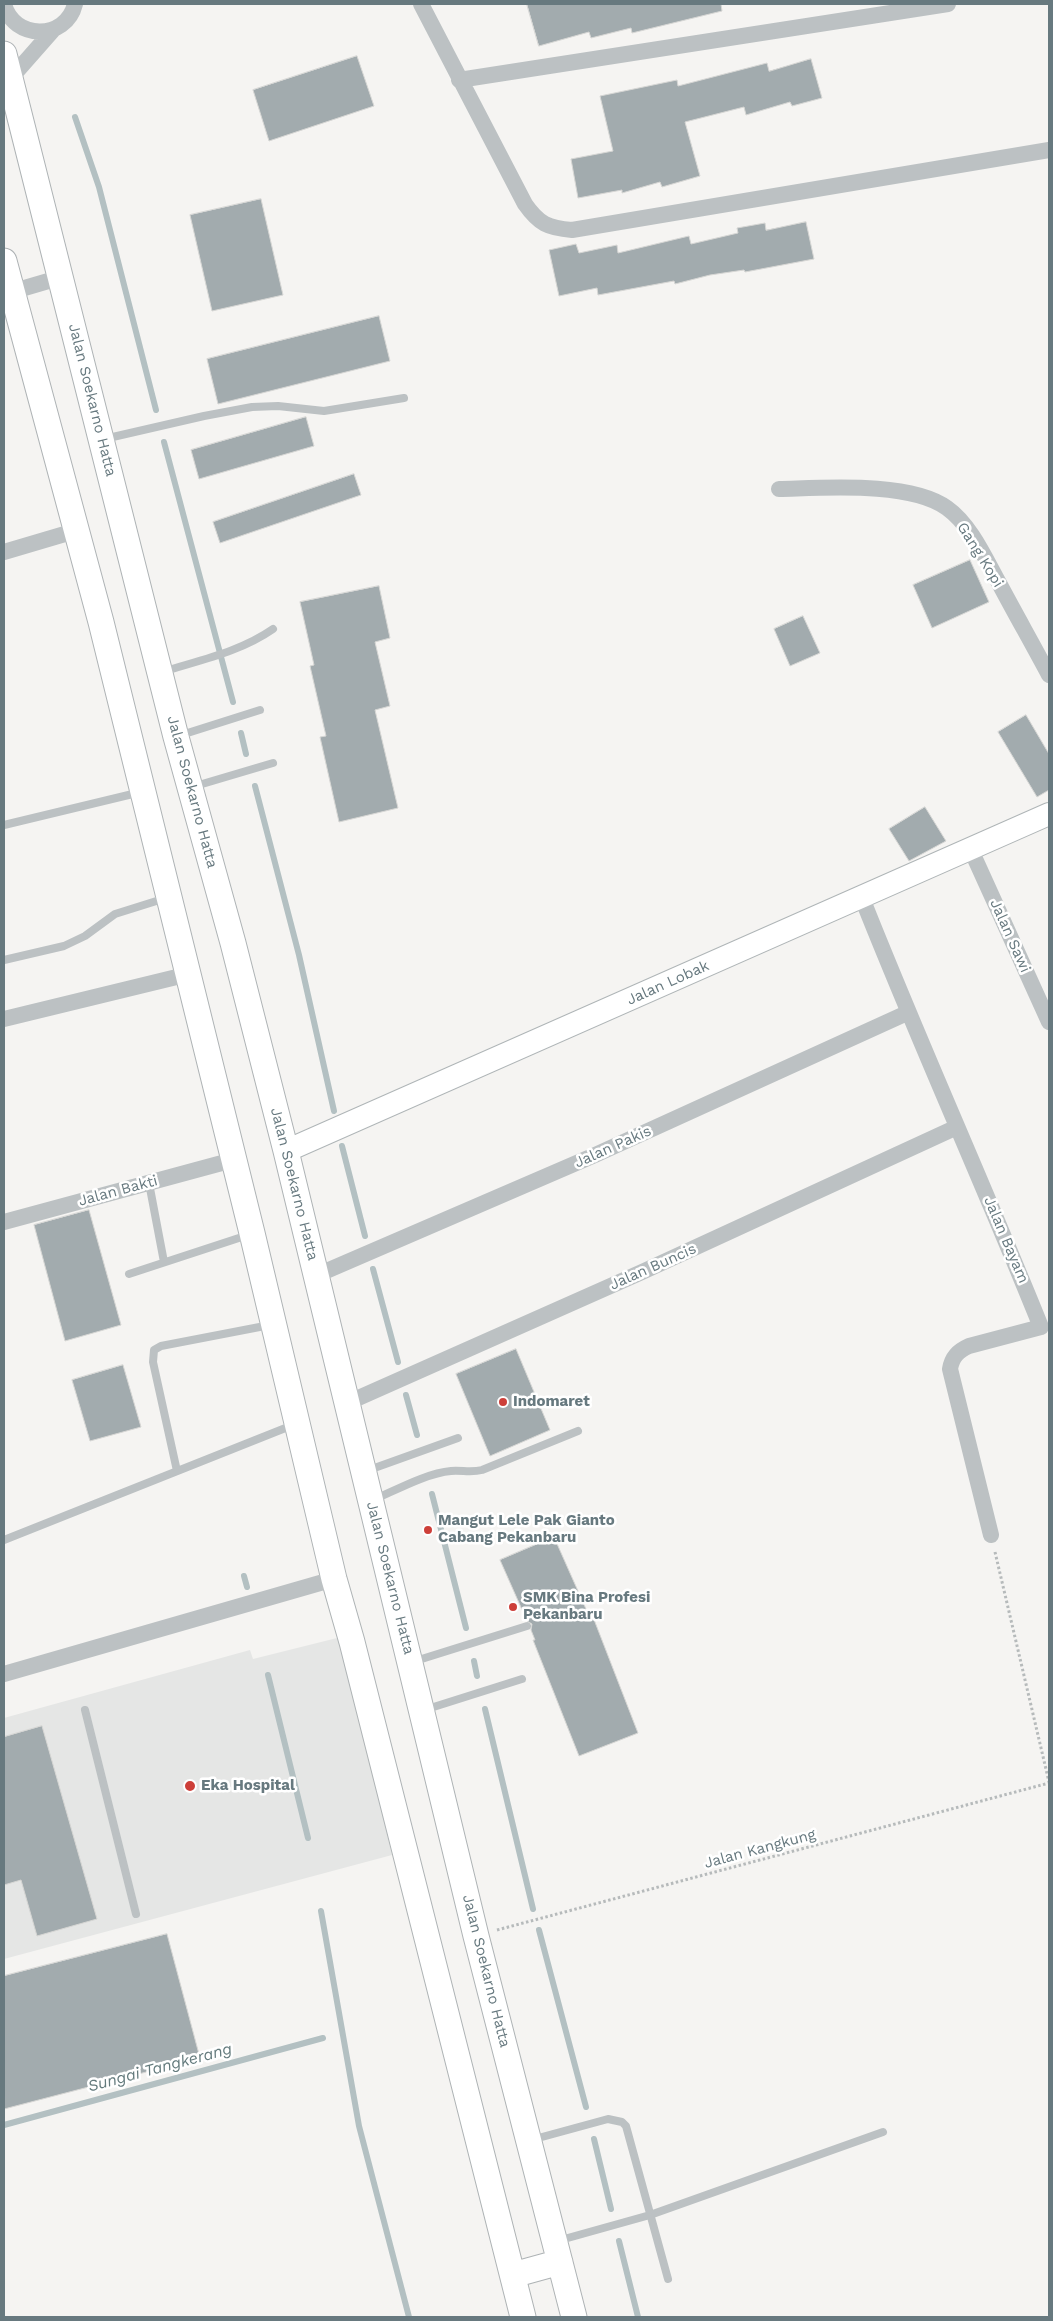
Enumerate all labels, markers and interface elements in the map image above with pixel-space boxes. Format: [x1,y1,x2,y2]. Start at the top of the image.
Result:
street label: Jalan Soekarno Hatta [64,322,120,478]
street label: Gang Kopi [953,519,1007,591]
street label: Jalan Soekarno Hatta [163,714,221,870]
street label: Jalan Sawi [986,896,1034,976]
street label: Jalan Lobak [624,957,712,1009]
street label: Jalan Soekarno Hatta [266,1106,322,1262]
street label: Jalan Pakis [572,1122,654,1172]
street label: Jalan Bakti [76,1172,160,1210]
street label: Jalan Bayam [980,1194,1032,1286]
street label: Jalan Buncis [607,1240,699,1294]
place label: Indomaret [513,1393,590,1411]
marker: Indomaret [497,1396,509,1408]
street label: Jalan Soekarno Hatta [362,1500,418,1656]
place label: Mangut Lele Pak Gianto Cabang Pekanbaru [438,1512,615,1547]
marker: Mangut Lele Pak Gianto Cabang Pekanbaru [422,1524,434,1536]
place label: SMK Bina Profesi Pekanbaru [523,1589,650,1624]
marker: SMK Bina Profesi Pekanbaru [507,1601,519,1613]
place label: Eka Hospital [201,1777,295,1795]
marker: Eka Hospital [183,1779,197,1793]
street label: Jalan Kangkung [702,1825,818,1873]
street label: Jalan Soekarno Hatta [458,1893,514,2049]
water label: Sungai Tangkerang [86,2040,234,2096]

